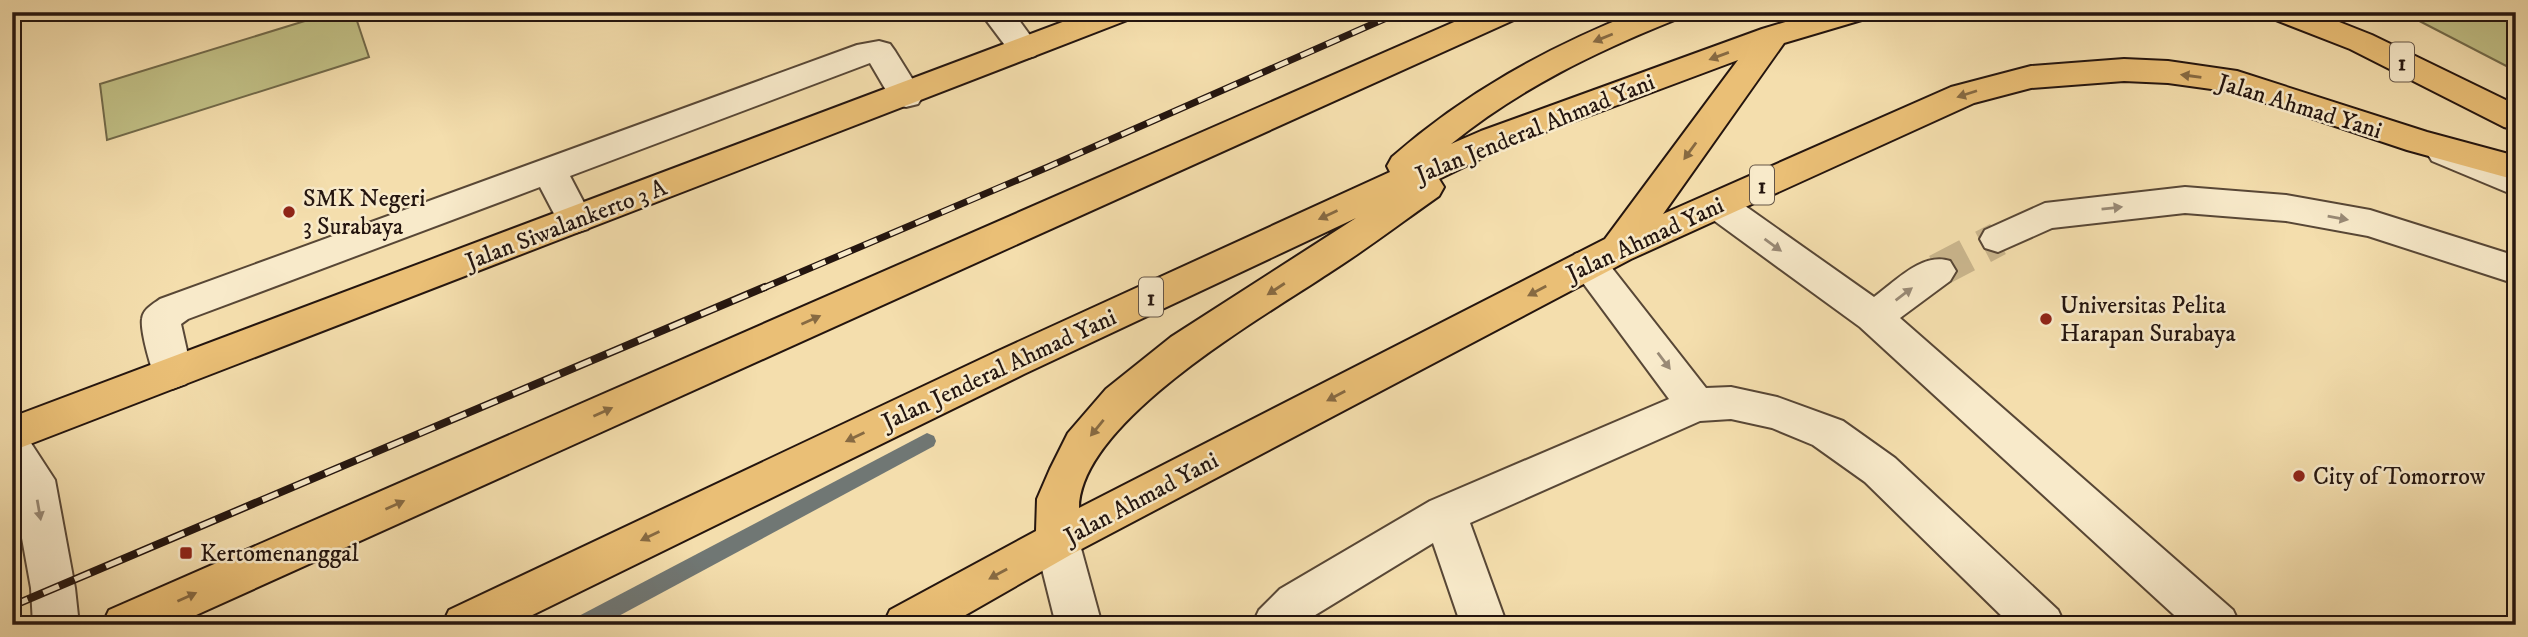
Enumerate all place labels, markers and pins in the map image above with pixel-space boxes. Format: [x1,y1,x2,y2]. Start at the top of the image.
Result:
place label: SMK Negeri 3 Surabaya [303,184,425,242]
marker: SMK Negeri 3 Surabaya [281,204,297,220]
place label: Universitas Pelita Harapan Surabaya [2060,291,2236,349]
marker: Universitas Pelita Harapan Surabaya [2038,311,2054,327]
place label: City of Tomorrow [2313,462,2486,492]
marker: City of Tomorrow [2291,468,2307,484]
place label: Kertomenanggal [200,539,360,569]
marker: Kertomenanggal [178,545,194,561]

